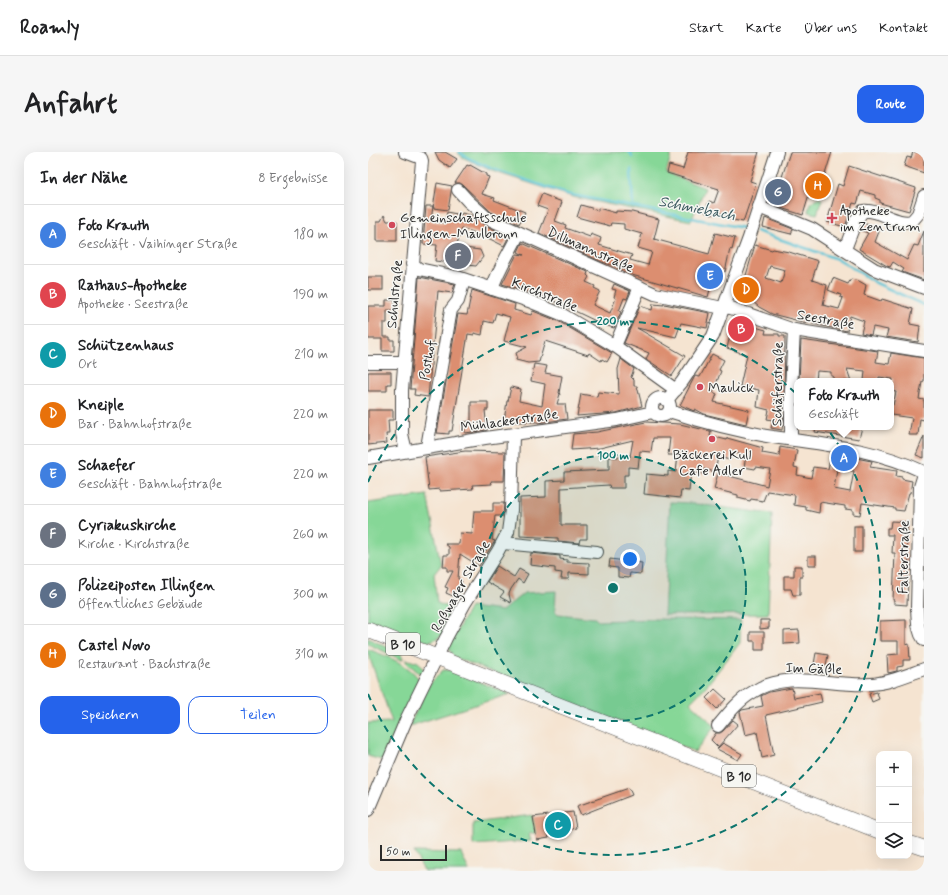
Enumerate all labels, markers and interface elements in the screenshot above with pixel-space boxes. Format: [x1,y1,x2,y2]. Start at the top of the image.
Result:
text: Roamly [20,15,79,40]
text: Start [689,19,724,37]
text: Karte [746,19,781,37]
text: Über uns [803,19,857,37]
text: Kontakt [879,19,928,37]
button: Route [857,85,924,123]
text: Anfahrt [24,86,117,123]
text: In der Nähe [40,167,128,189]
text: 8 Ergebnisse [258,170,328,187]
pin: H [805,171,831,201]
pin: G [765,177,791,207]
water label: Schmiebach [657,192,737,226]
place label: Apotheke im Zentrum [840,202,920,236]
place label: Gemeinschaftsschule Illingen-Maulbronn [400,209,527,245]
marker: Apotheke im Zentrum [827,213,837,223]
text: Foto Krauth [78,216,149,236]
marker: Gemeinschaftsschule Illingen-Maulbronn [387,220,397,230]
street label: Dillmannstraße [545,223,637,277]
text: A [49,226,57,243]
text: 180 m [293,226,328,243]
text: Geschäft · Vaihinger Straße [78,236,238,253]
pin: F [445,241,471,271]
street label: Schulstraße [383,259,407,329]
pin: E [697,261,723,291]
street label: Kirchstraße [509,273,581,316]
pin: D [733,275,759,305]
text: Rathaus-Apotheke [78,276,187,296]
text: B [49,286,57,303]
text: 190 m [293,286,328,303]
text: Apotheke · Seestraße [78,296,188,313]
street label: Seestraße [796,306,856,334]
text: 200 m [597,314,630,330]
pin: B [728,314,754,344]
text: Schützenhaus [78,336,174,356]
street label: Posthof [416,339,440,382]
street label: Schäferstraße [768,342,788,426]
text: C [48,346,58,363]
text: 210 m [294,346,328,363]
text: Ort [78,356,97,373]
popup [794,378,894,430]
place label: Maulick [708,379,754,397]
marker: Maulick [695,382,705,392]
text: Foto Krauth [808,386,880,406]
text: Kneiple [78,396,124,416]
street label: Mühlackerstraße [459,405,559,437]
text: D [49,406,57,423]
text: 220 m [293,406,328,423]
text: Geschäft [808,406,859,423]
text: Bar · Bahnhofstraße [78,416,192,433]
marker: Bäckerei Kull Cafe Adler [707,434,717,444]
pin: A [831,443,857,473]
place label: Bäckerei Kull Cafe Adler [673,446,752,480]
text: 100 m [597,448,630,464]
text: Schaefer [78,456,135,476]
text: E [49,466,57,483]
text: 220 m [293,466,328,483]
text: Geschäft · Bahnhofstraße [78,476,222,493]
text: Cyriakuskirche [78,516,176,536]
street label: Falterstraße [894,520,914,594]
text: F [50,526,56,543]
text: 260 m [293,526,328,543]
text: Kirche · Kirchstraße [78,536,190,553]
street label: Roßwager Straße [427,537,496,637]
your location [620,549,640,569]
text: Polizeiposten Illingen [78,576,215,596]
centre of rings [606,581,620,595]
text: G [49,586,57,603]
text: 300 m [293,586,328,603]
text: Öffentliches Gebäude [78,596,203,613]
road number: B 10 [386,633,420,655]
text: Castel Novo [78,636,150,656]
text: H [49,646,57,663]
text: 310 m [295,646,328,663]
text: Restaurant · Bachstraße [78,656,211,673]
street label: Im Gäßle [785,659,843,679]
button: Speichern [40,696,180,734]
button: Teilen [188,696,328,734]
map controls [876,751,912,859]
button: + [876,751,912,787]
road number: B 10 [722,765,756,787]
button: − [876,787,912,823]
pin: C [545,810,571,840]
button: layers [876,823,912,859]
scale bar [380,843,447,862]
text: 50 m [386,845,411,859]

